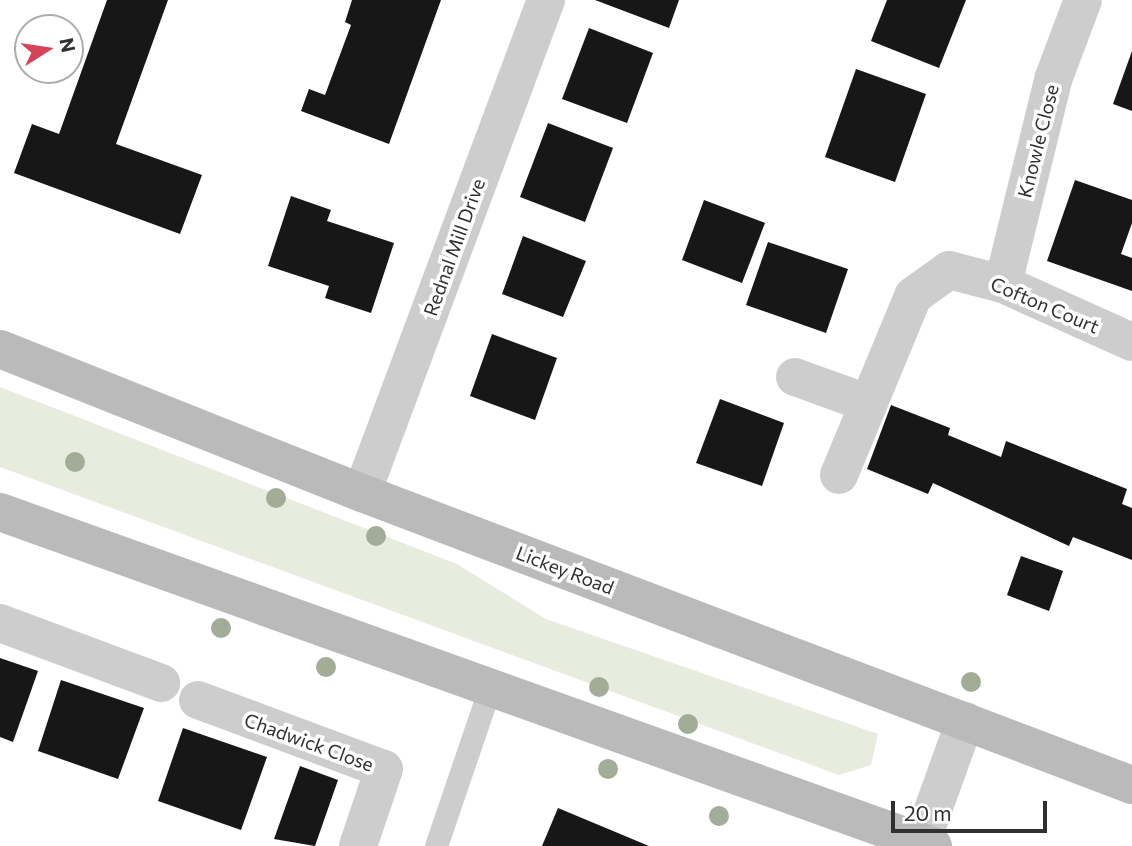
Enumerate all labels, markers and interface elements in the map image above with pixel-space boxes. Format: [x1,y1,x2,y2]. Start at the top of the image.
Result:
north arrow [14,14,84,84]
text: N [55,36,81,54]
street label: Knowle Close [1013,82,1063,200]
street label: Rednal Mill Drive [419,175,489,319]
street label: Cofton Court [987,272,1103,338]
street label: Lickey Road [513,541,617,599]
street label: Chadwick Close [241,708,377,776]
scale bar [894,786,1050,830]
text: 20 m [904,800,952,825]

